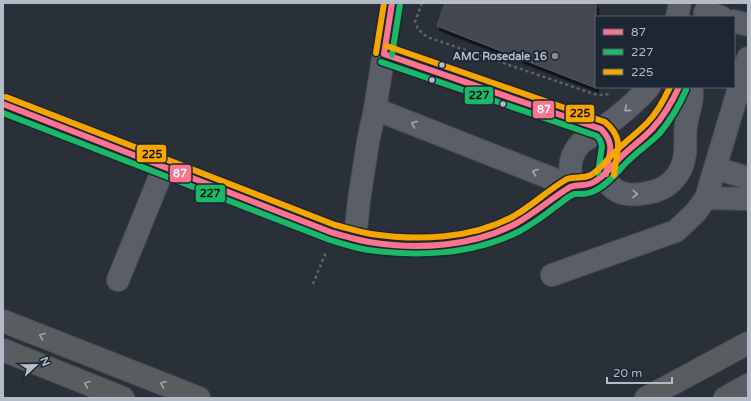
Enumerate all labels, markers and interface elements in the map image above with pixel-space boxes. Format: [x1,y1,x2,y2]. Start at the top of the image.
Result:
legend [595,16,735,88]
text: 87 [631,25,646,39]
text: 227 [631,45,654,59]
place label: AMC Rosedale 16 [453,50,547,63]
marker: AMC Rosedale 16 [550,51,560,61]
unlabelled marker [437,60,447,70]
text: 225 [631,65,654,79]
unlabelled marker [427,75,437,85]
line badge: 227 [464,86,494,105]
text: 227 [469,89,489,102]
unlabelled marker [498,99,508,109]
line badge: 87 [532,100,555,119]
text: 87 [537,103,551,116]
line badge: 225 [565,104,595,123]
one-way arrow [624,105,631,112]
text: 225 [570,107,590,120]
one-way arrow [411,121,418,129]
line badge: 225 [136,144,167,163]
text: 225 [142,148,162,161]
line badge: 87 [169,164,192,183]
text: 87 [173,167,187,180]
one-way arrow [532,168,539,176]
line badge: 227 [195,184,226,203]
text: 227 [200,187,220,200]
one-way arrow [632,190,638,198]
one-way arrow [38,333,45,341]
north arrow [16,345,56,385]
text: N [37,355,52,368]
scale bar [607,359,672,385]
text: 20 m [613,366,642,380]
one-way arrow [84,380,91,388]
one-way arrow [159,380,166,388]

